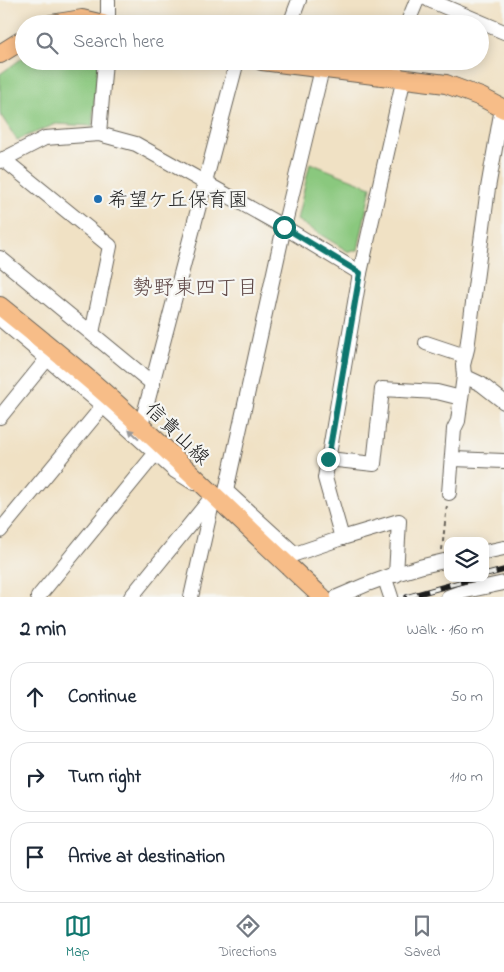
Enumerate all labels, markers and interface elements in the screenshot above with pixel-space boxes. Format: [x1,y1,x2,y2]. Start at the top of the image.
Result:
search box [15,15,489,70]
icon: search [33,29,61,57]
text: Search here [73,29,164,56]
place label: 希望ケ丘保育園 [108,187,248,216]
marker: 希望ケ丘保育園 [92,193,104,205]
route start [273,216,296,239]
district label: 勢野東四丁目 [132,274,258,304]
street label: 信貴山線 [137,397,215,473]
one-way arrow [128,428,140,440]
route end [317,448,340,471]
map controls [444,537,489,582]
button: layers [444,537,489,582]
text: 2 min [20,615,66,645]
text: Walk · 160 m [406,618,484,642]
icon: ahead [21,683,49,711]
text: Continue [68,684,136,711]
text: 50 m [451,685,483,709]
icon: right [21,763,49,791]
text: Turn right [68,764,141,791]
text: 110 m [449,765,483,789]
icon: arrive [21,843,49,871]
text: Arrive at destination [68,844,225,871]
tab: Map [64,912,92,963]
tab: Directions [219,912,277,963]
tab: Saved [404,912,440,963]

